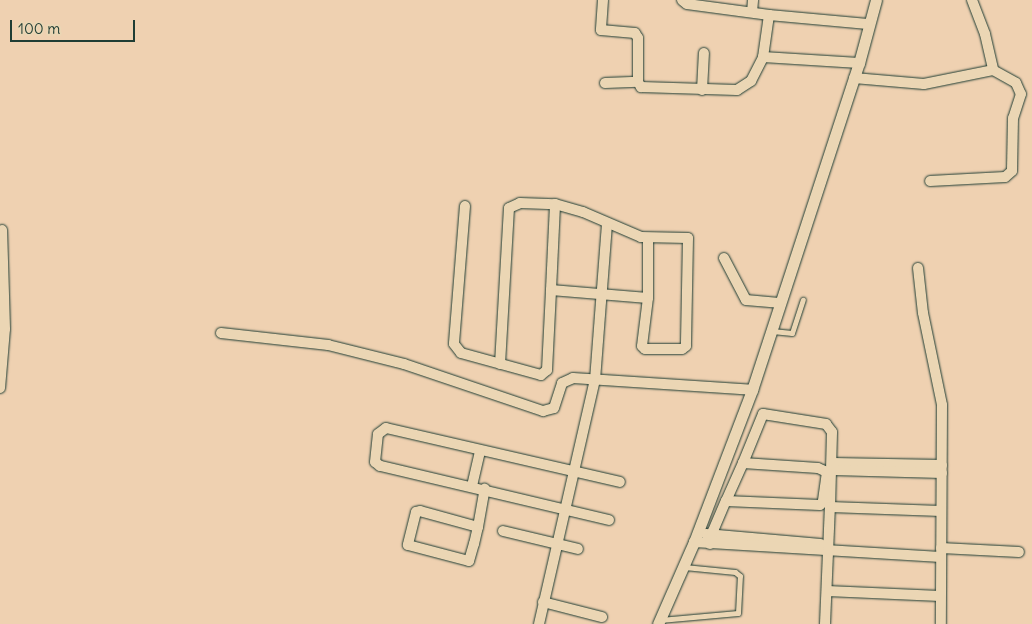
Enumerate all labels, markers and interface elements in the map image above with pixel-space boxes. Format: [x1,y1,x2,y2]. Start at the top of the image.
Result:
scale bar [12,10,138,42]
text: 100 m [18,19,60,38]

